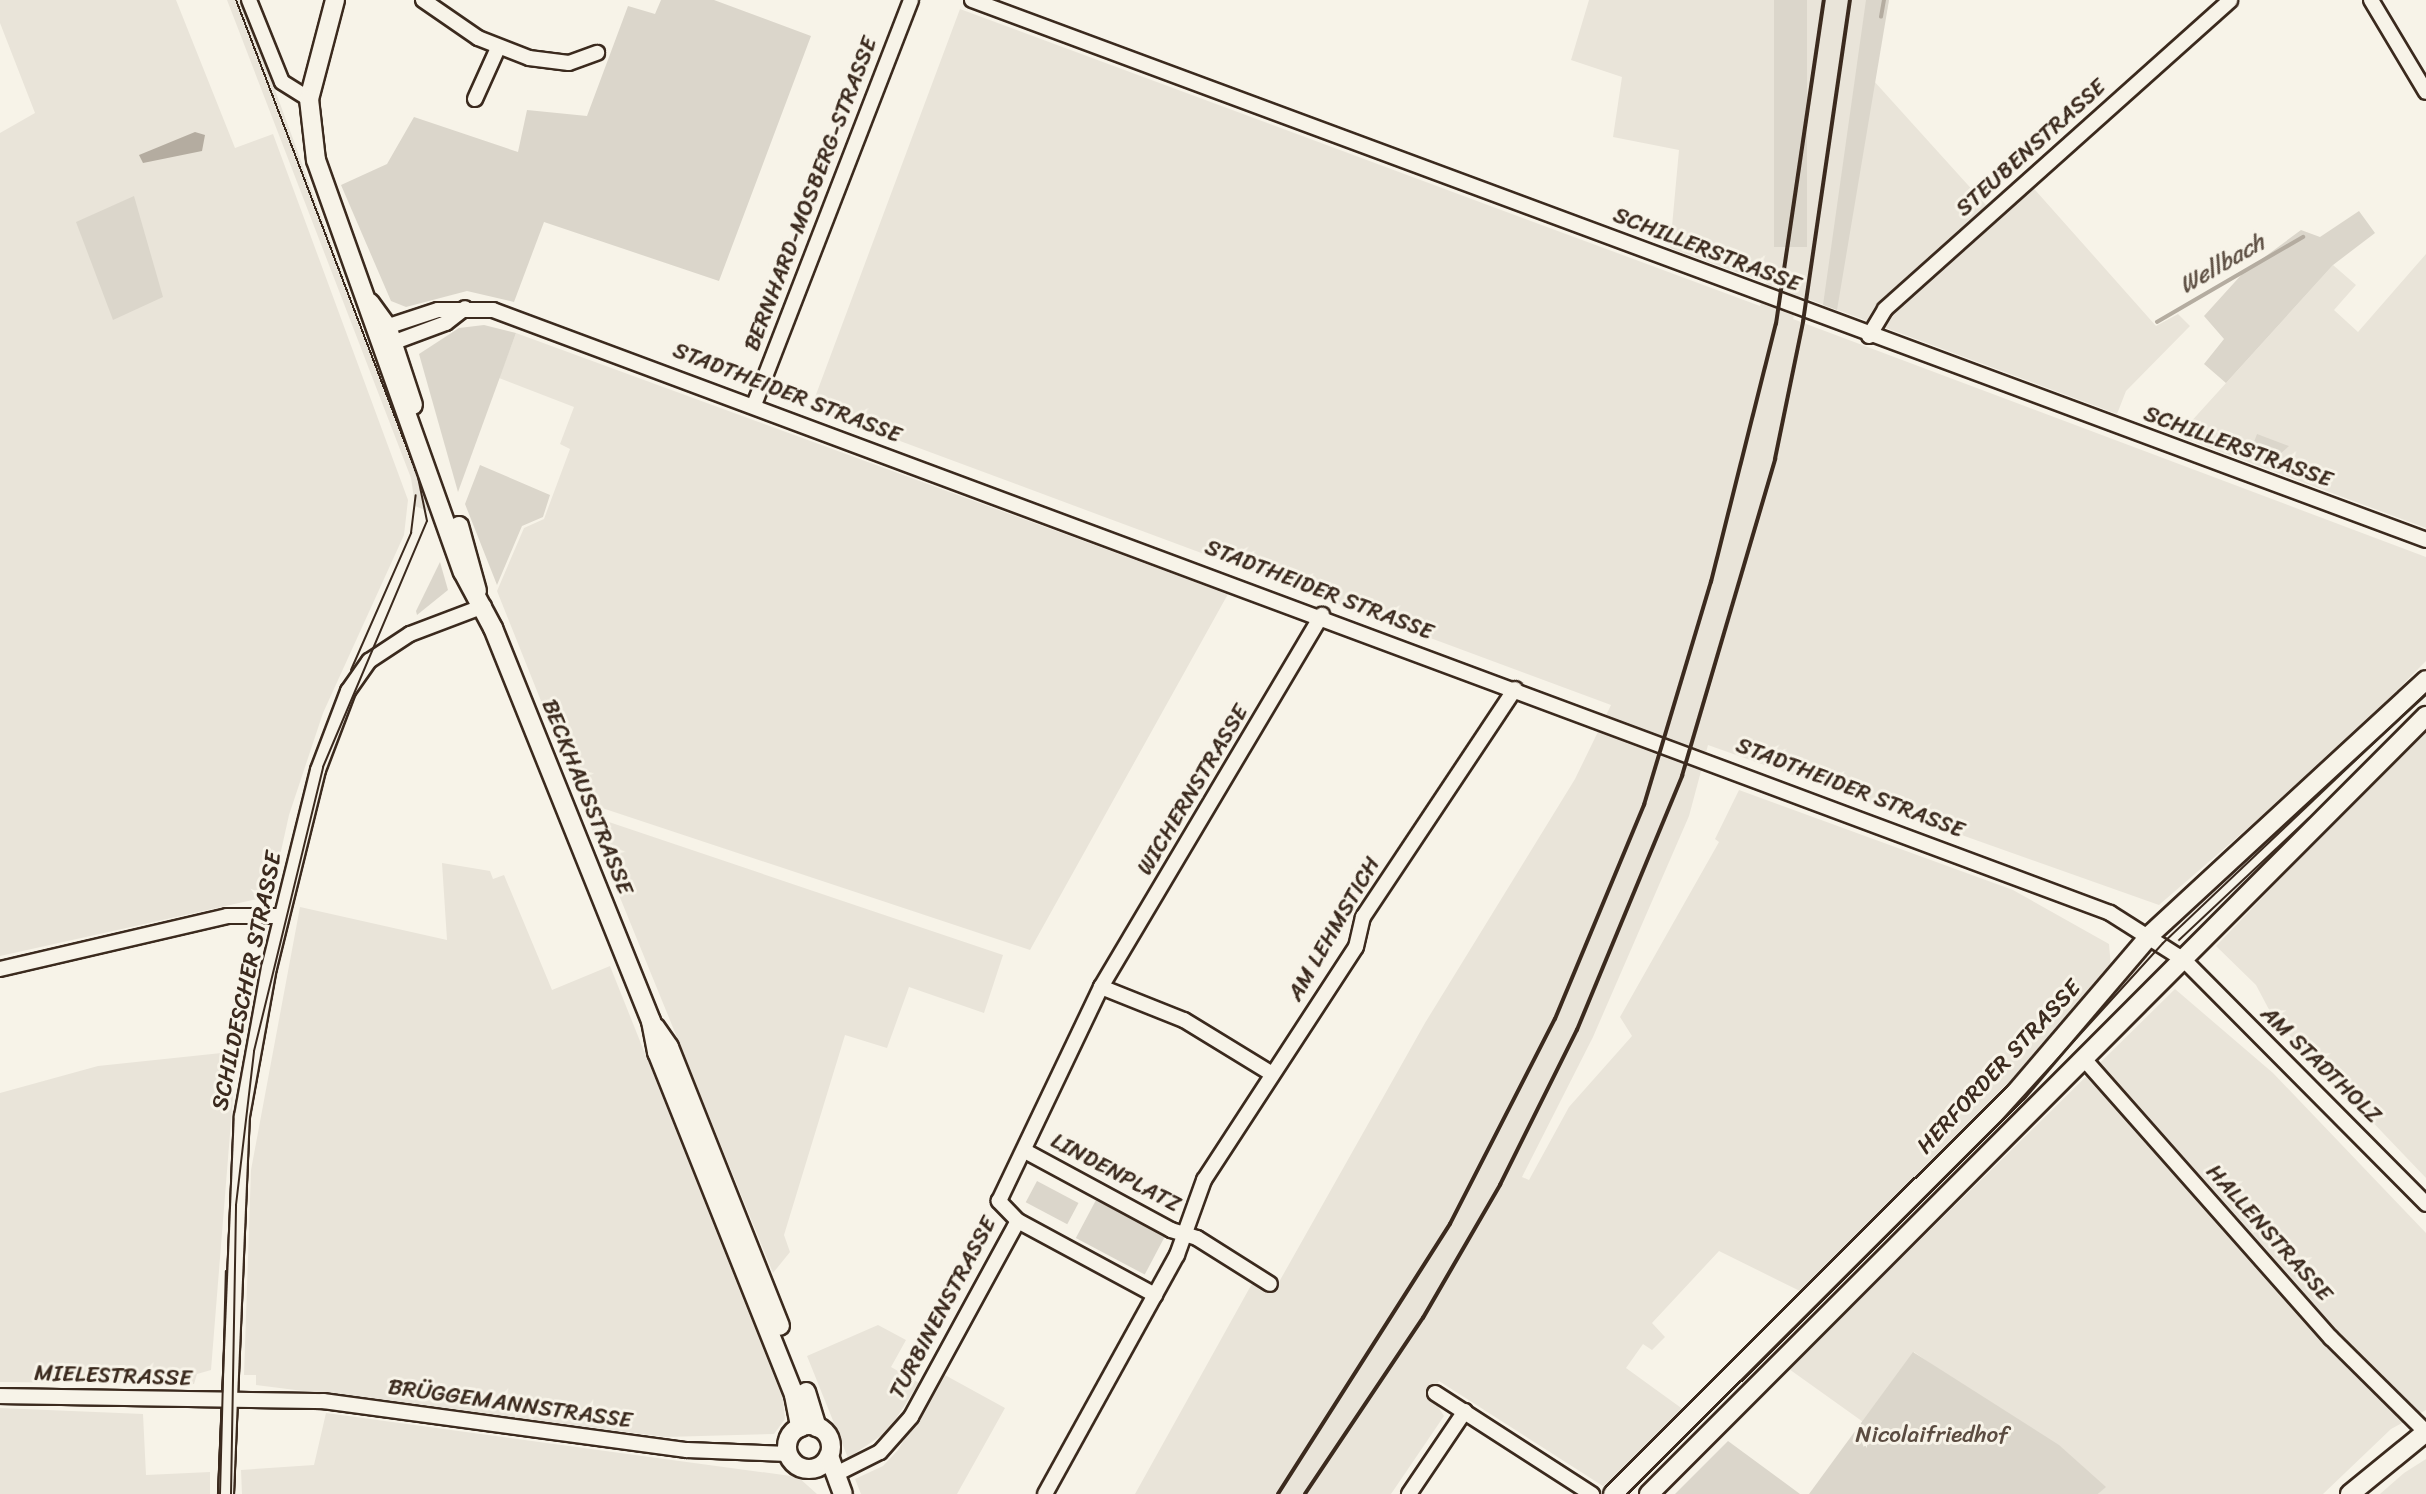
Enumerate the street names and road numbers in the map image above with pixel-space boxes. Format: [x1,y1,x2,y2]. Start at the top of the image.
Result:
street label: BERNHARD-MOSBERG-STRASSE [738,33,884,355]
street label: STEUBENSTRASSE [1950,73,2112,223]
street label: SCHILLERSTRASSE [1609,201,1805,299]
street label: STADTHEIDER STRASSE [668,336,906,450]
street label: SCHILLERSTRASSE [2140,400,2336,494]
street label: STADTHEIDER STRASSE [1200,533,1438,647]
street label: BECKHAUSSTRASSE [535,695,639,899]
street label: WICHERNSTRASSE [1131,700,1255,880]
street label: STADTHEIDER STRASSE [1731,731,1969,845]
street label: SCHILDESCHER STRASSE [206,849,288,1113]
street label: AM LEHMSTICH [1282,852,1386,1006]
street label: HERFORDER STRASSE [1911,974,2087,1160]
street label: AM STADTHOLZ [2254,999,2388,1131]
street label: LINDENPLATZ [1046,1127,1186,1219]
street label: HALLENSTRASSE [2200,1159,2338,1307]
street label: TURBINENSTRASSE [883,1212,1003,1404]
street label: MIELESTRASSE [34,1359,192,1393]
street label: BRÜGGEMANNSTRASSE [386,1373,634,1435]

